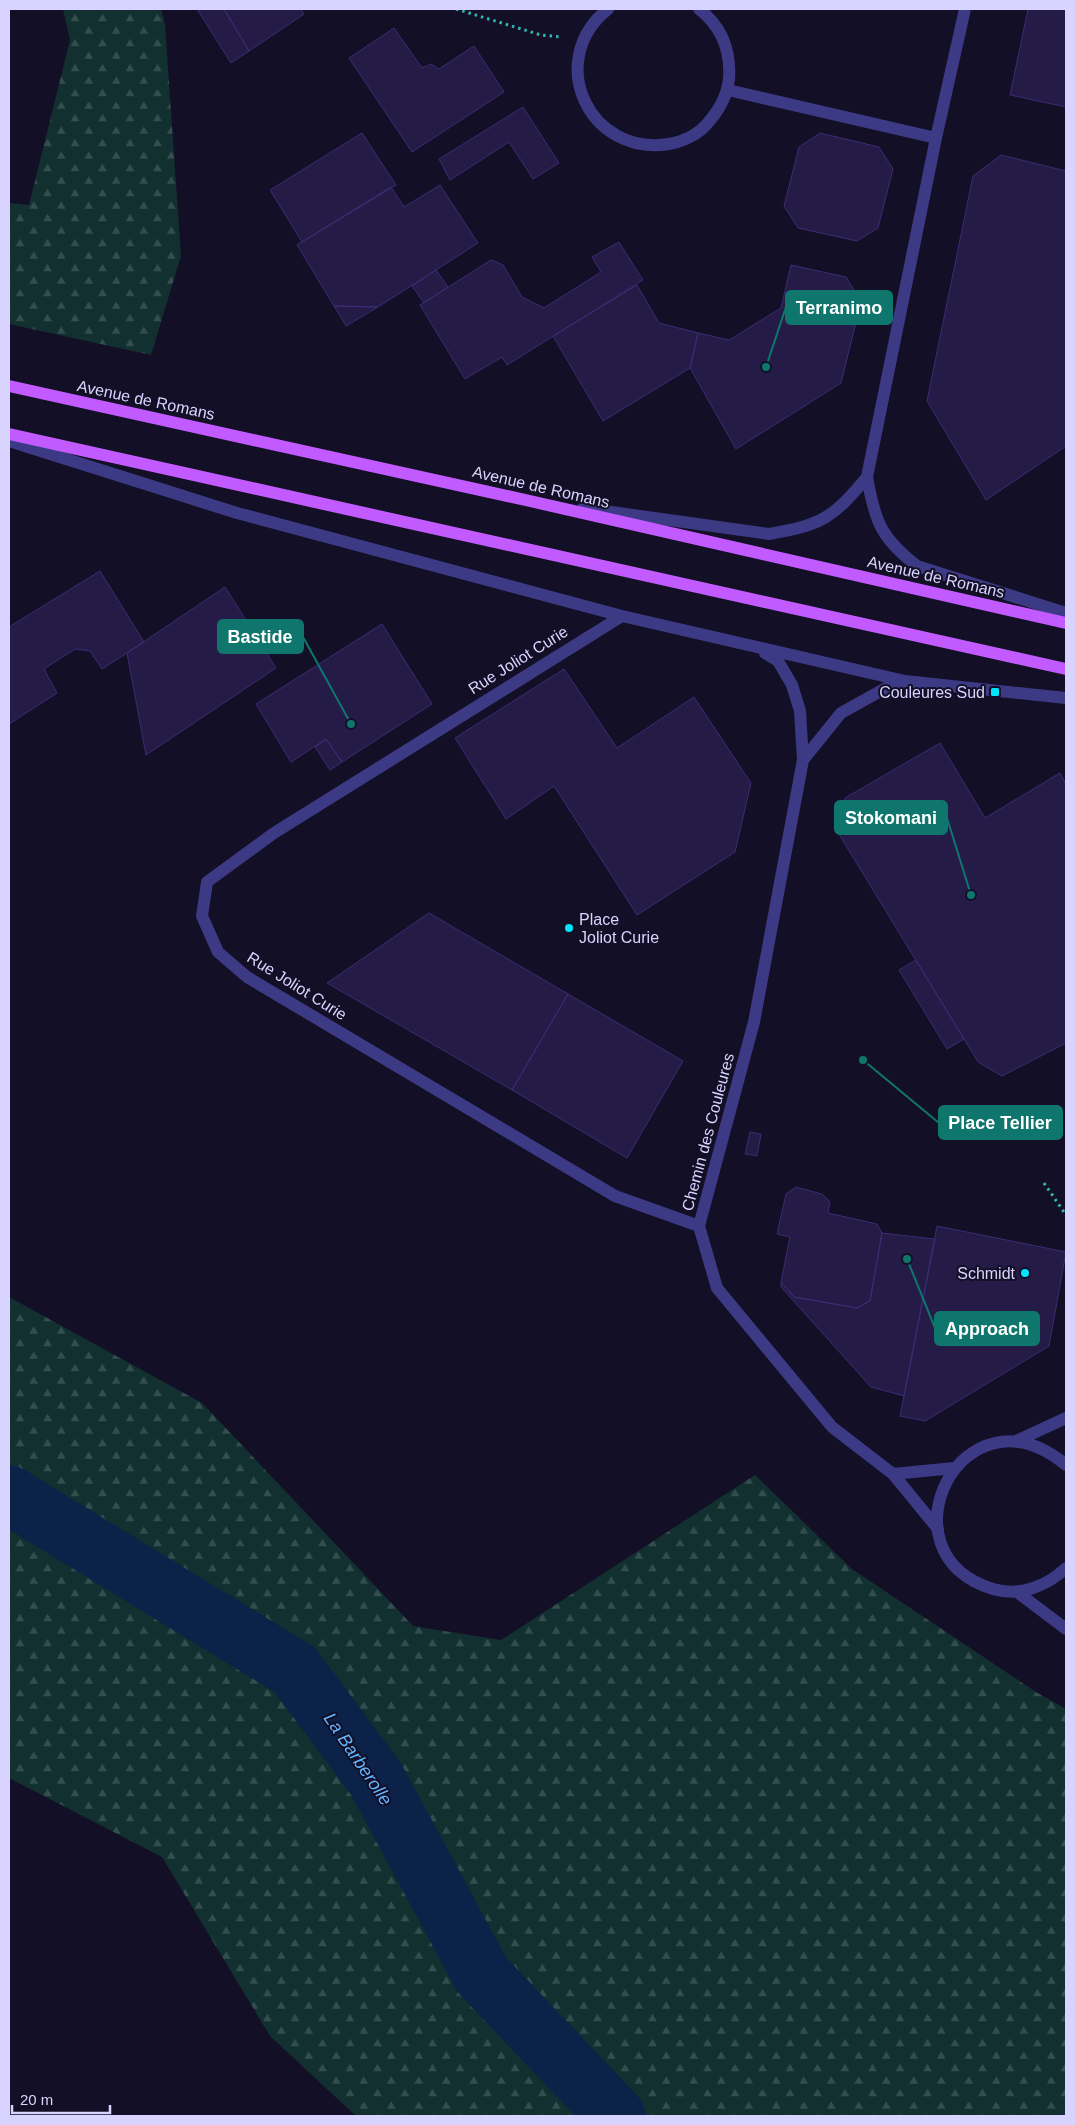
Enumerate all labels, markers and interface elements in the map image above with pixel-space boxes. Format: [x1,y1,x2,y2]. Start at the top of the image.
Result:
callout: Terranimo [786,291,892,324]
text: Terranimo [796,298,882,318]
street label: Avenue de Romans [76,377,216,423]
street label: Avenue de Romans [471,463,611,511]
street label: Avenue de Romans [866,553,1006,601]
callout: Bastide [218,620,303,653]
street label: Rue Joliot Curie [465,623,571,697]
text: Bastide [227,627,293,647]
place label: Couleures Sud [879,684,985,701]
marker: Couleures Sud [989,686,1001,698]
callout: Stokomani [835,801,947,834]
text: Stokomani [845,808,937,828]
place label: Place Joliot Curie [579,911,659,946]
marker: Place Joliot Curie [563,922,575,934]
street label: Rue Joliot Curie [244,949,350,1023]
street label: Chemin des Couleures [679,1051,737,1213]
callout: Place Tellier [939,1106,1062,1139]
text: Place Tellier [948,1113,1052,1133]
place label: Schmidt [957,1265,1016,1282]
marker: Schmidt [1019,1267,1031,1279]
callout: Approach [935,1312,1039,1345]
text: Approach [945,1319,1029,1339]
water label: La Barberolle [320,1709,396,1809]
scale bar [12,2082,110,2114]
text: 20 m [20,2091,53,2108]

